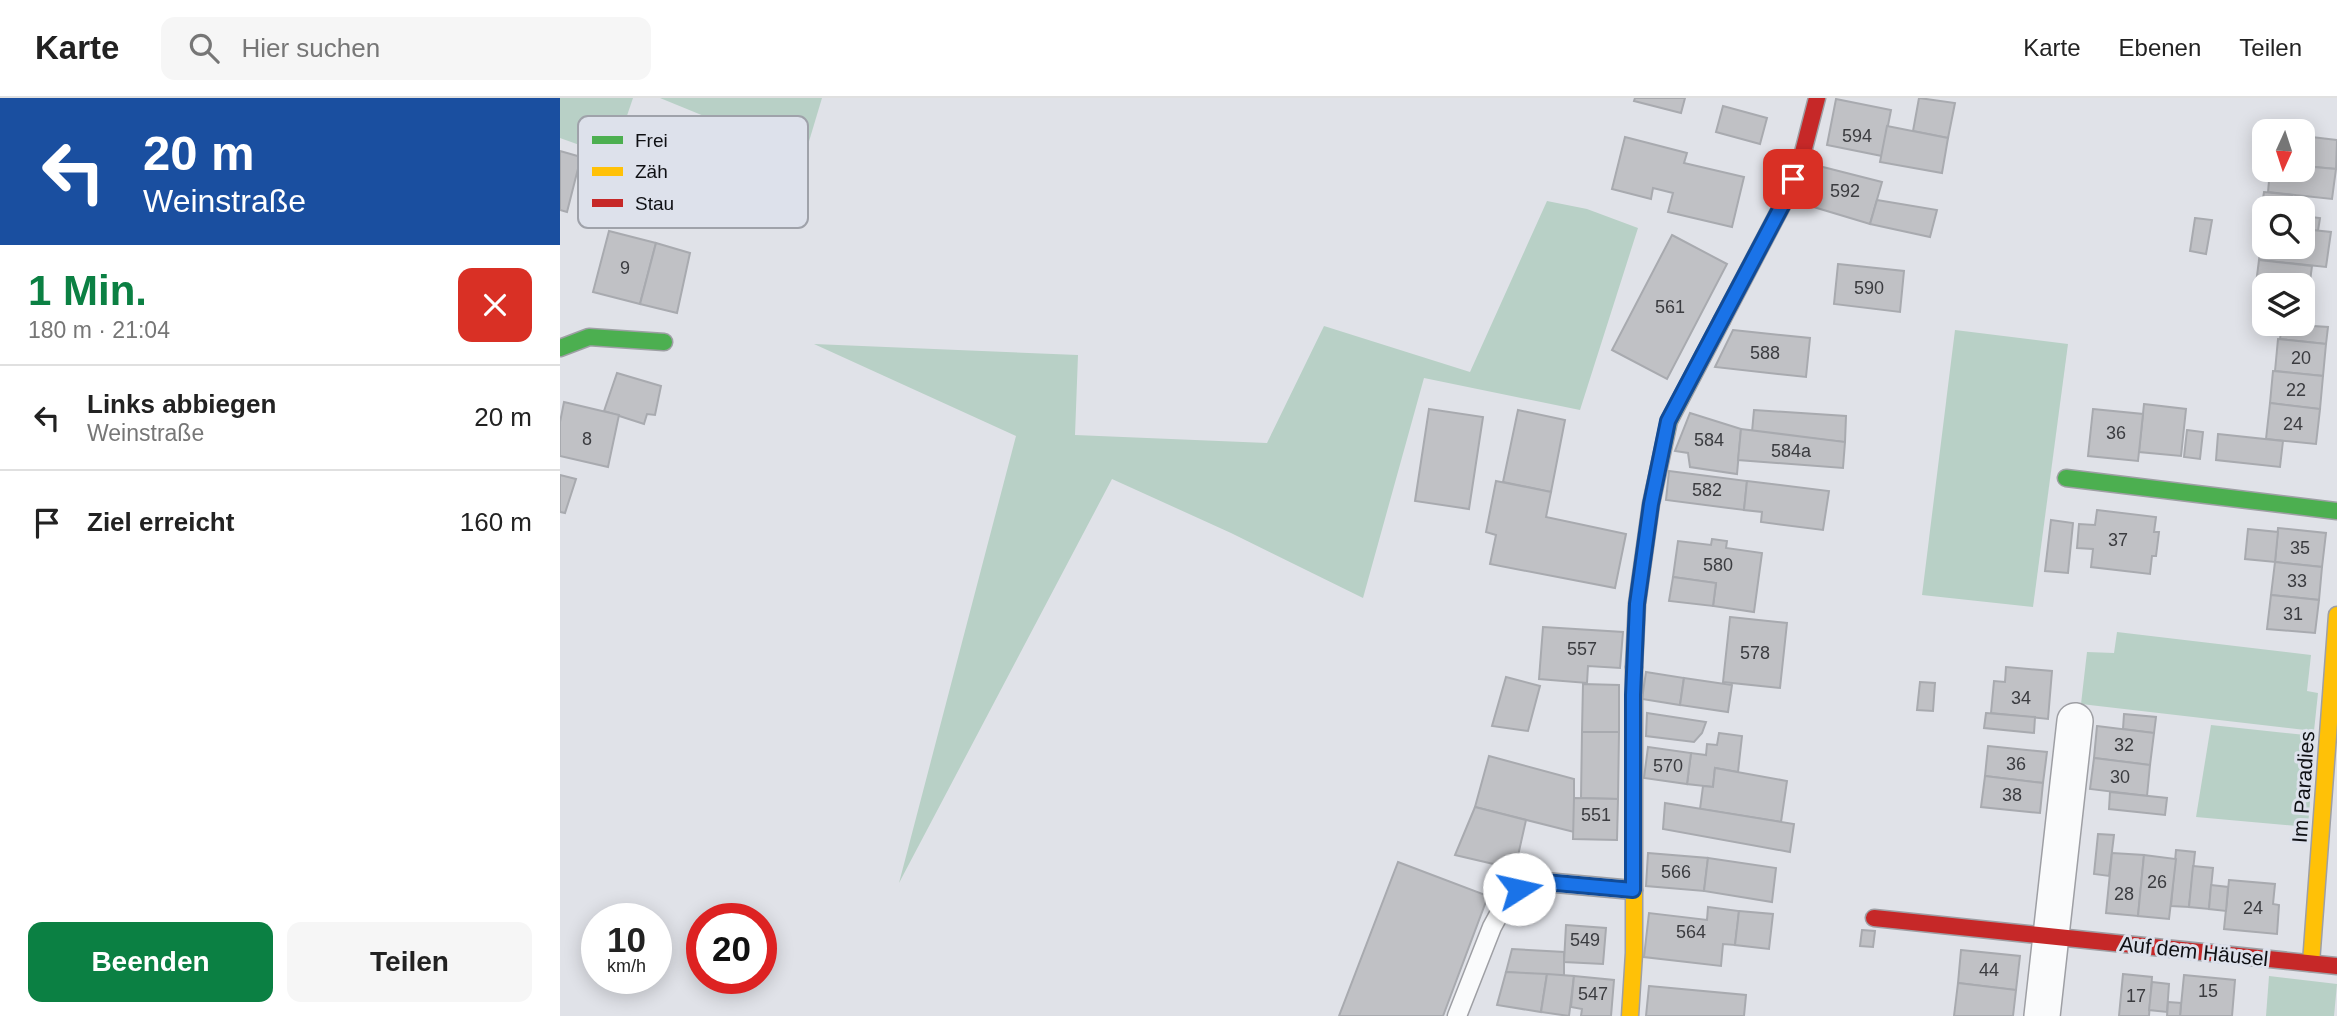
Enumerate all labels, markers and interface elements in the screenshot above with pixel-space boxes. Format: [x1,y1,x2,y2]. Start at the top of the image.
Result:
search box [161,17,651,80]
text: Karte [35,29,119,66]
icon: search [185,29,223,67]
text: Hier suchen [241,33,380,63]
text: Karte [2023,34,2081,61]
text: Ebenen [2119,34,2201,61]
text: Teilen [2239,34,2302,61]
legend [578,116,808,228]
north arrow [2252,119,2315,182]
map controls [2252,119,2315,336]
icon: left [28,126,119,217]
text: 20 m [143,126,255,180]
house number: 594 [1842,126,1872,146]
text: Frei [635,130,668,151]
pin [1763,149,1823,209]
icon: arrive [1774,160,1812,198]
text: Zäh [635,161,668,182]
house number: 592 [1830,181,1860,201]
text: Weinstraße [143,183,306,219]
text: Stau [635,193,674,214]
button: search [2252,196,2315,259]
house number: 9 [620,258,630,278]
text: 1 Min. [28,267,147,314]
button: close [458,268,532,342]
button: layers [2252,273,2315,336]
house number: 590 [1854,278,1884,298]
house number: 561 [1655,297,1685,317]
text: 180 m · 21:04 [28,317,170,343]
house number: 588 [1750,343,1780,363]
house number: 20 [2291,348,2311,368]
house number: 22 [2286,380,2306,400]
text: Links abbiegen [87,389,276,419]
icon: left [28,399,66,437]
text: 20 m [474,402,532,432]
house number: 24 [2283,414,2303,434]
text: Weinstraße [87,420,204,446]
house number: 36 [2106,423,2126,443]
house number: 8 [582,429,592,449]
house number: 584 [1694,430,1724,450]
house number: 584a [1771,441,1812,461]
house number: 582 [1692,480,1722,500]
icon: arrive [28,504,66,542]
text: Ziel erreicht [87,507,234,537]
text: 160 m [460,507,532,537]
house number: 37 [2108,530,2128,550]
house number: 35 [2290,538,2310,558]
house number: 580 [1703,555,1733,575]
house number: 33 [2287,571,2307,591]
house number: 31 [2283,604,2303,624]
house number: 557 [1567,639,1597,659]
house number: 578 [1740,643,1770,663]
house number: 34 [2011,688,2031,708]
street label: Im Paradies [2288,730,2318,844]
house number: 32 [2114,735,2134,755]
house number: 36 [2006,754,2026,774]
house number: 570 [1653,756,1683,776]
house number: 30 [2110,767,2130,787]
house number: 38 [2002,785,2022,805]
house number: 551 [1581,805,1611,825]
position arrow [1482,852,1556,926]
house number: 566 [1661,862,1691,882]
house number: 26 [2147,872,2167,892]
house number: 28 [2114,884,2134,904]
house number: 24 [2243,898,2263,918]
speed limit sign: 20 [686,903,777,994]
text: 10 [607,920,646,959]
button: Beenden [28,922,273,1002]
button: Teilen [287,922,532,1002]
house number: 564 [1676,922,1706,942]
house number: 549 [1570,930,1600,950]
street label: Auf dem Häusel [2118,932,2270,970]
text: km/h [607,956,646,976]
house number: 44 [1979,960,1999,980]
house number: 15 [2198,981,2218,1001]
house number: 547 [1578,984,1608,1004]
house number: 17 [2126,986,2146,1006]

